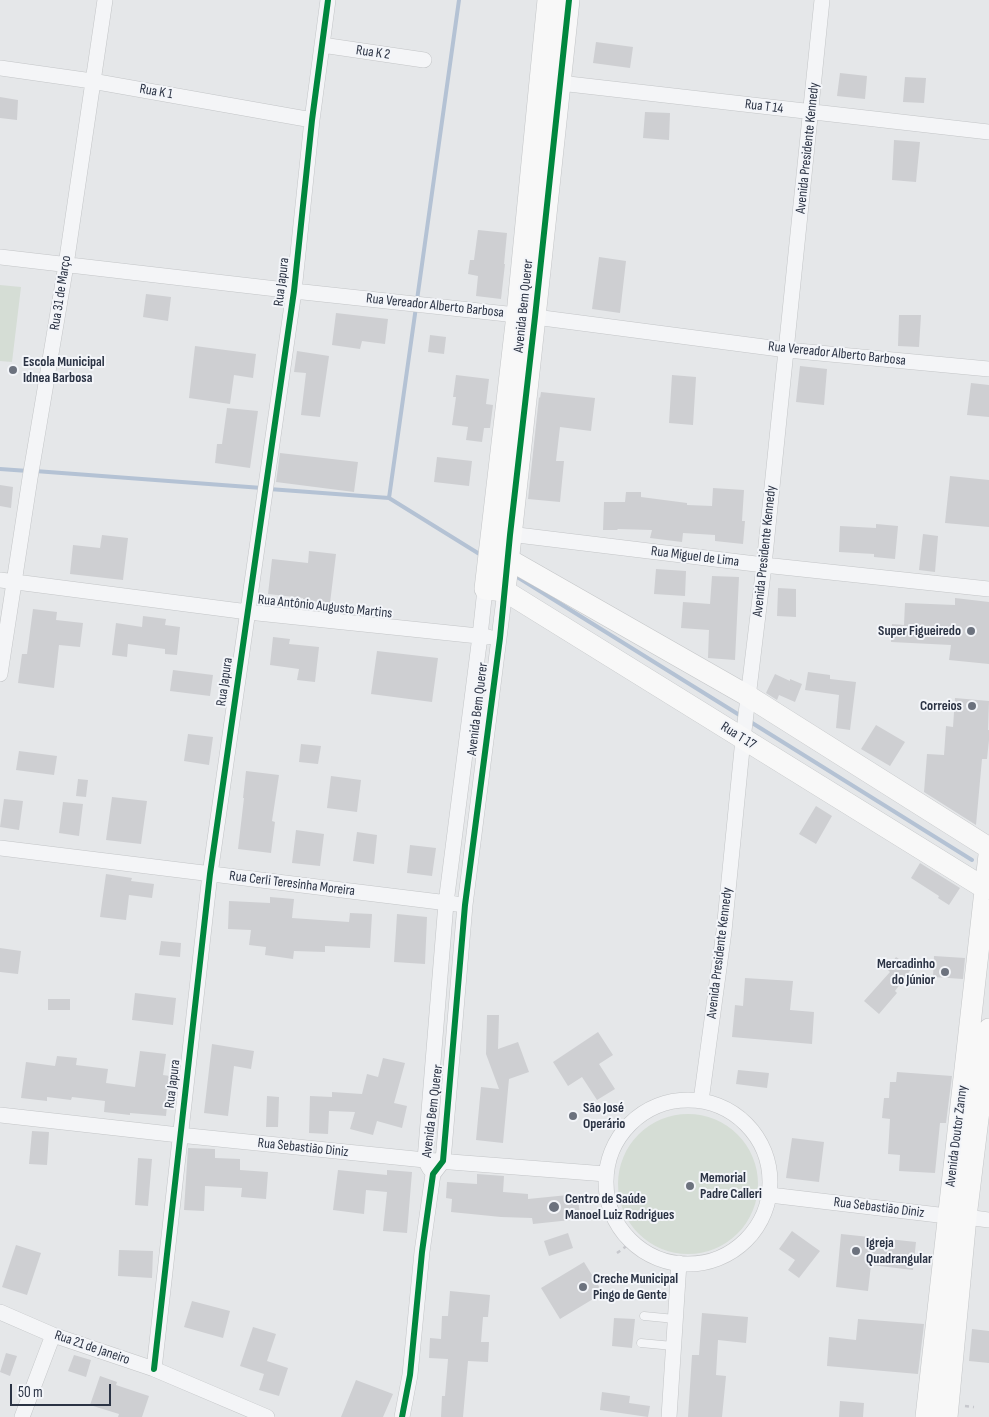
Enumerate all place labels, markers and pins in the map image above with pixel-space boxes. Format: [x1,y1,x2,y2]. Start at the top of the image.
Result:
place label: Escola Municipal Idnea Barbosa [23,354,105,387]
marker: Escola Municipal Idnea Barbosa [7,364,19,376]
place label: Super Figueiredo [878,623,961,639]
marker: Super Figueiredo [965,625,977,637]
place label: Correios [920,698,962,714]
marker: Correios [966,700,978,712]
place label: Mercadinho do Júnior [877,956,935,989]
marker: Mercadinho do Júnior [939,966,951,978]
place label: São José Operário [583,1100,625,1132]
marker: São José Operário [567,1110,579,1122]
place label: Memorial Padre Calleri [700,1170,762,1202]
marker: Memorial Padre Calleri [684,1180,696,1192]
place label: Centro de Saúde Manoel Luiz Rodrigues [565,1191,674,1224]
marker: Centro de Saúde Manoel Luiz Rodrigues [547,1200,561,1214]
place label: Igreja Quadrangular [866,1235,932,1268]
marker: Igreja Quadrangular [850,1245,862,1257]
place label: Creche Municipal Pingo de Gente [593,1271,678,1304]
marker: Creche Municipal Pingo de Gente [577,1281,589,1293]

